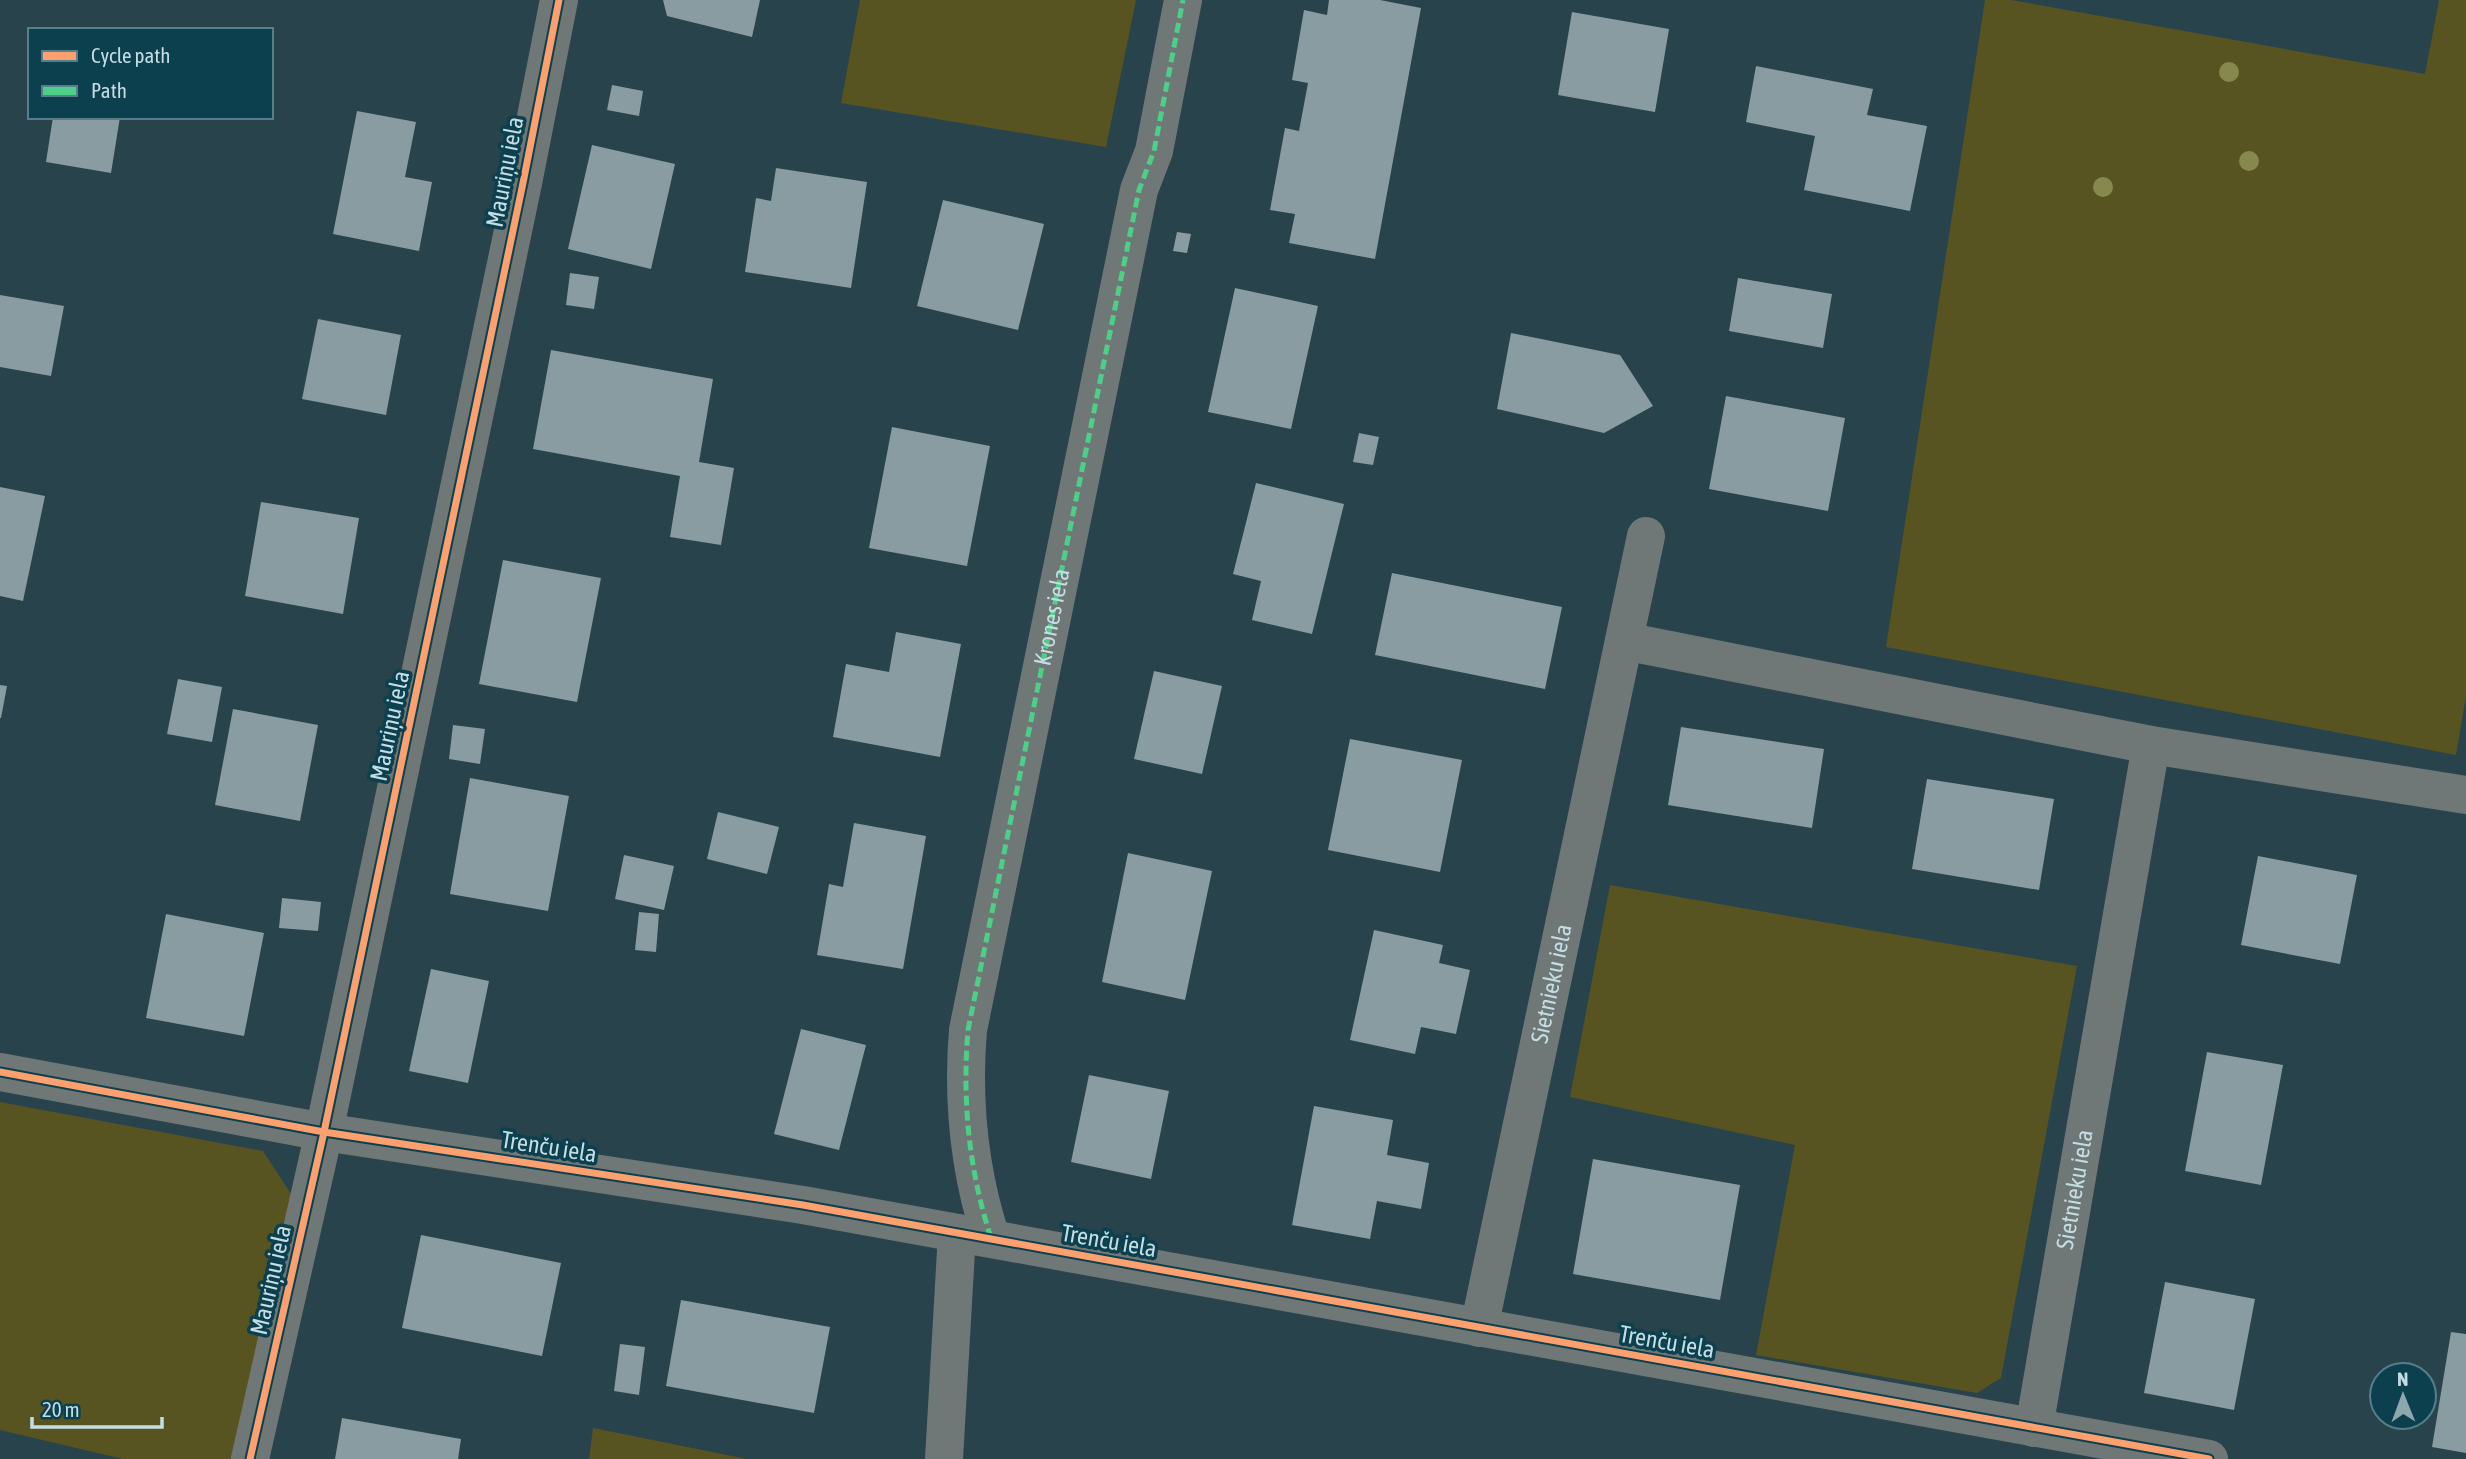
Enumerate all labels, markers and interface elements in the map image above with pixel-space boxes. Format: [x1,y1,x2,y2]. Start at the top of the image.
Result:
legend [28,28,273,119]
text: Cycle path [91,43,170,67]
text: Path [91,78,127,102]
street label: Mauriņu iela [481,114,528,229]
street label: Krones iela [1029,566,1075,668]
street label: Mauriņu iela [365,668,414,783]
street label: Sietnieku iela [1525,922,1577,1045]
street label: Trenču iela [499,1126,599,1167]
street label: Sietnieku iela [2051,1127,2098,1251]
street label: Trenču iela [1059,1219,1159,1262]
street label: Mauriņu iela [245,1222,296,1337]
street label: Trenču iela [1617,1320,1717,1363]
north arrow [2368,1361,2438,1431]
text: N [2397,1368,2409,1390]
scale bar [32,1386,161,1430]
text: 20 m [42,1397,80,1421]

